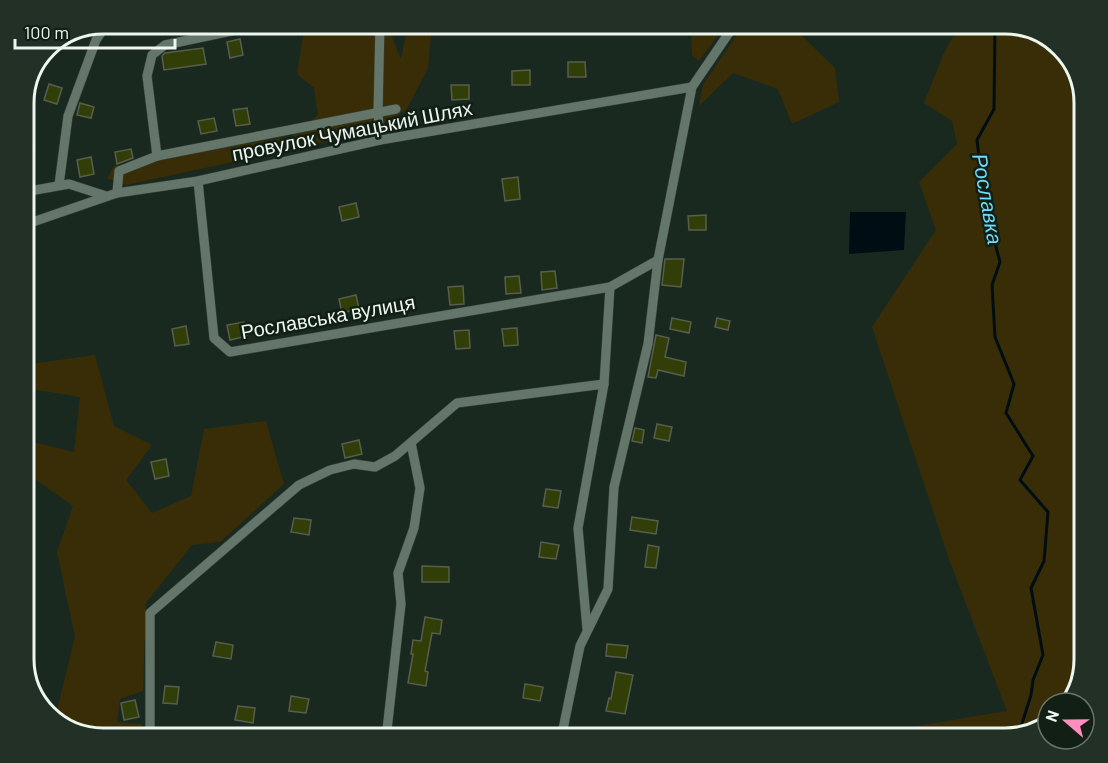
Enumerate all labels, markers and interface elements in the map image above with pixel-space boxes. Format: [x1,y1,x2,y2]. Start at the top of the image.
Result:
scale bar [15,12,176,50]
text: 100 m [24,21,69,43]
street label: провулок Чумацький Шлях [230,95,474,165]
water label: Рославка [968,151,1009,246]
street label: Рославська вулиця [239,289,417,343]
north arrow [1036,691,1096,751]
text: N [1041,707,1062,724]

